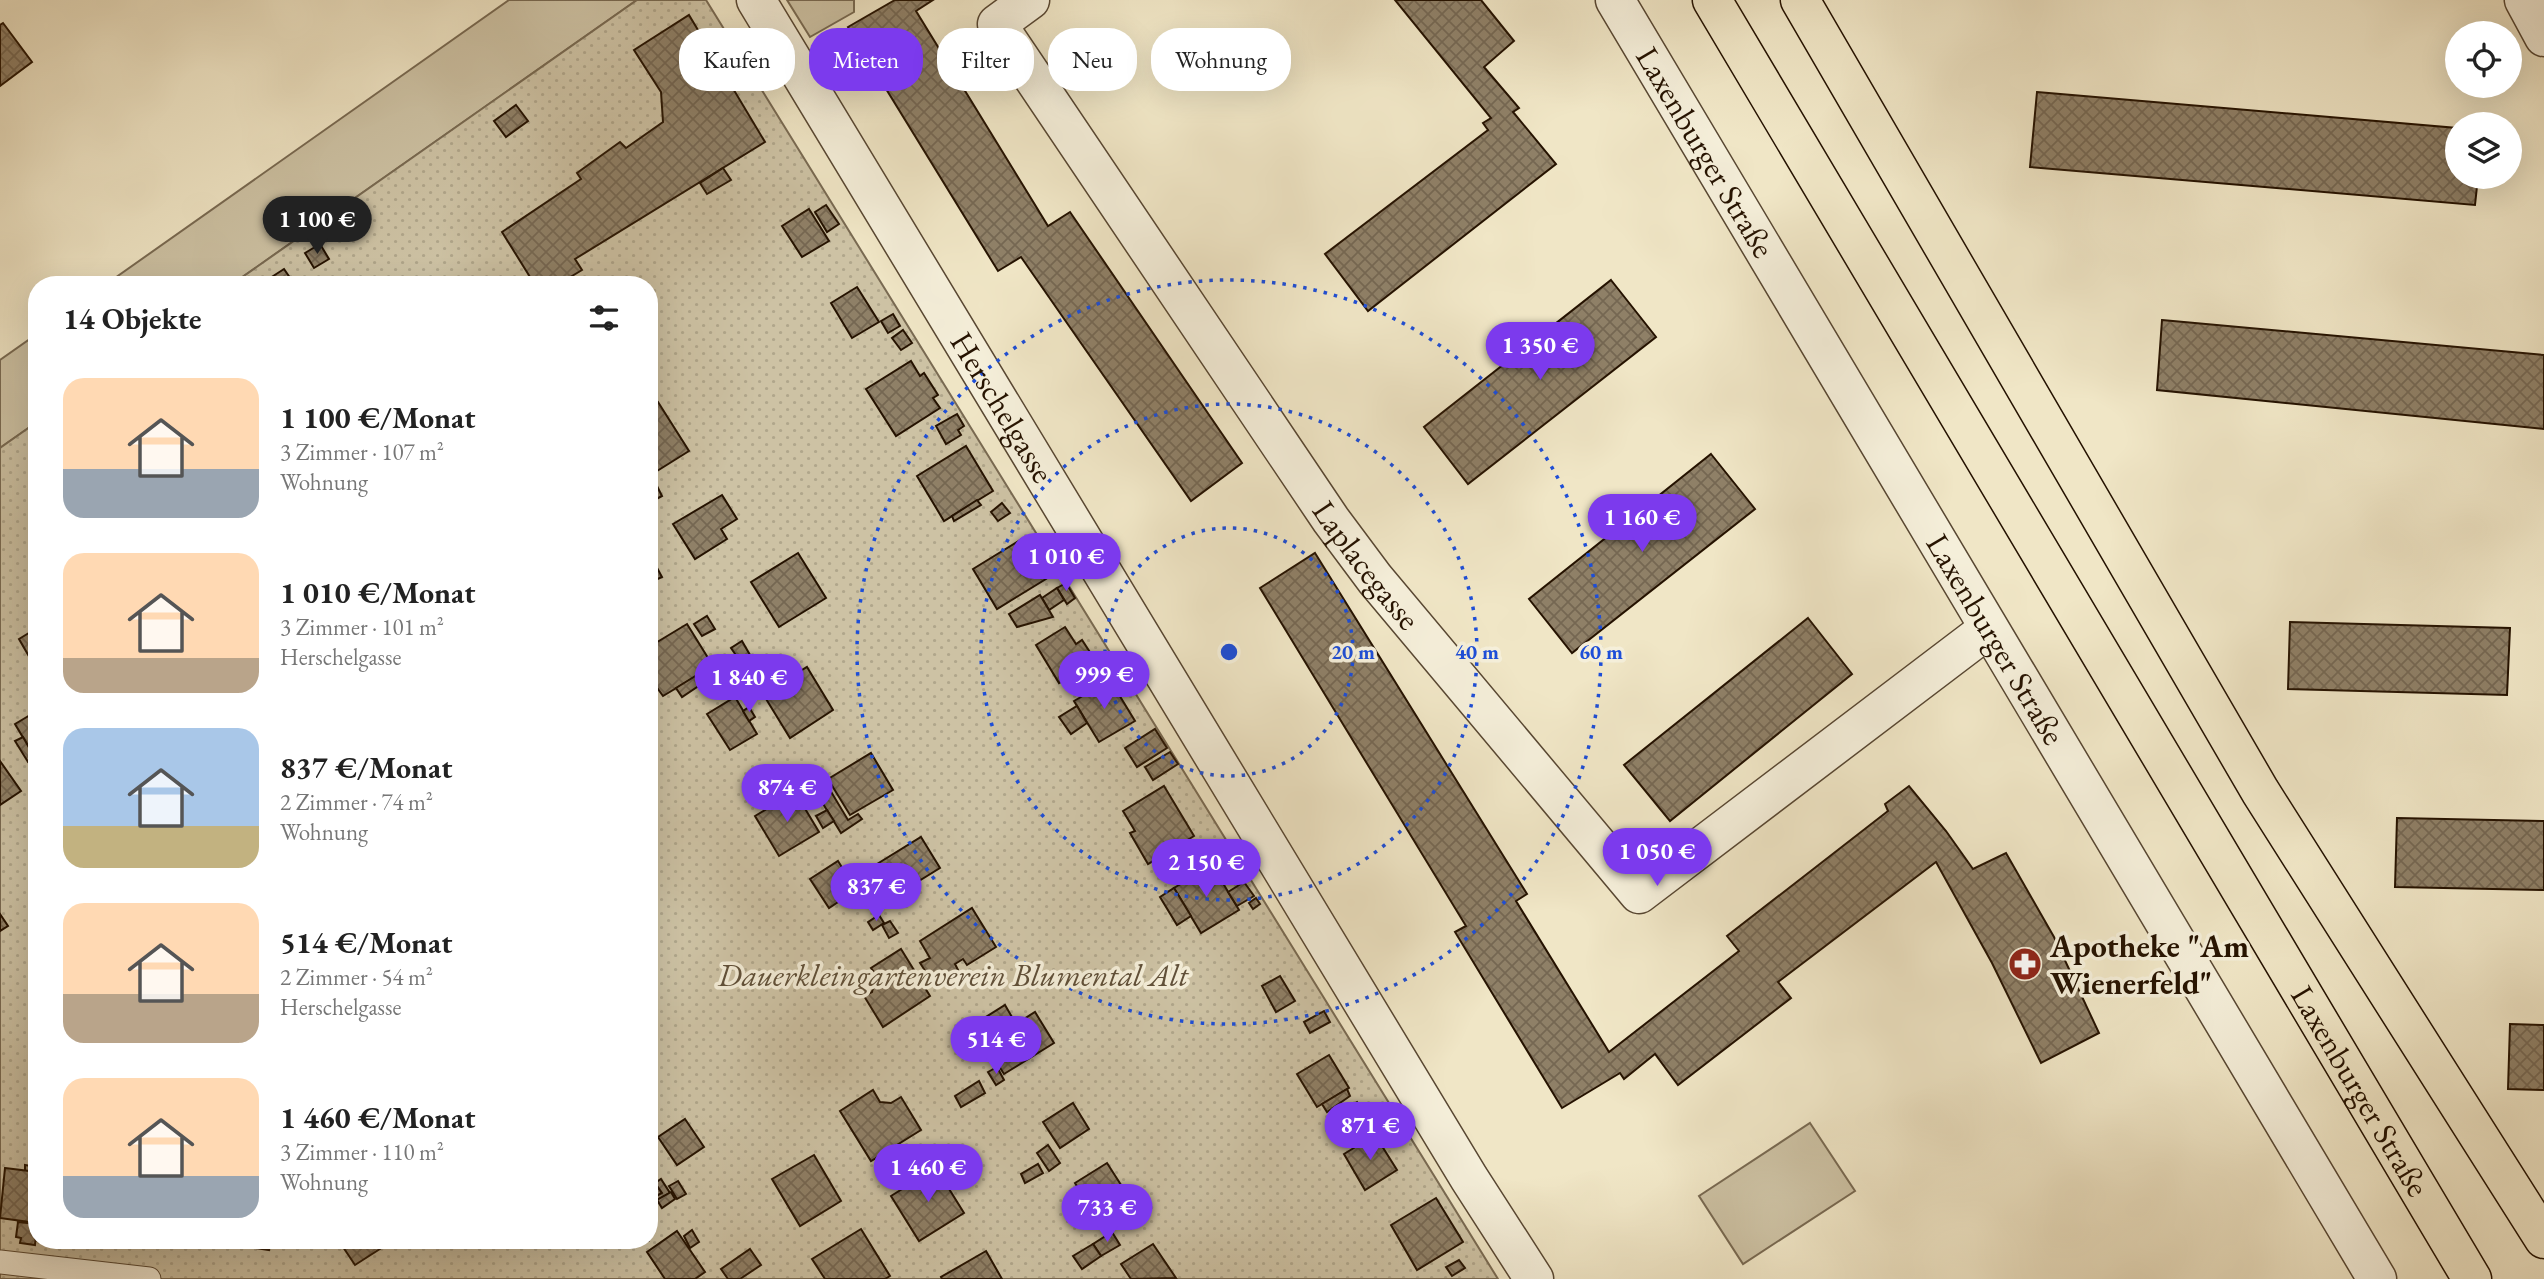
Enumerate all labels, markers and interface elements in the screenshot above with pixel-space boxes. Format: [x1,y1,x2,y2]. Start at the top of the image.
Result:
map controls [2445,21,2522,189]
button: locate [2445,21,2522,98]
chip: Kaufen [679,28,795,91]
chip: Mieten [809,28,923,91]
chip: Filter [937,28,1034,91]
chip: Neu [1048,28,1137,91]
chip: Wohnung [1151,28,1291,91]
street label: Laxenburger Straße [1627,39,1785,265]
button: layers [2445,112,2522,189]
pin: 1 100 € [252,196,382,256]
text: 1 100 € [279,204,355,234]
text: 14 Objekte [63,299,202,338]
icon: filters [585,299,623,337]
pin: 1 350 € [1475,322,1605,382]
street label: Herschelgasse [941,324,1064,490]
text: 1 350 € [1502,330,1578,360]
text: 1 100 €/Monat [280,398,475,437]
icon: home [119,406,203,490]
text: 3 Zimmer · 107 m² [280,437,444,467]
text: Wohnung [280,467,368,497]
street label: Laplacegasse [1303,492,1430,639]
pin: 1 160 € [1577,494,1707,554]
text: 1 160 € [1604,502,1680,532]
street label: Laxenburger Straße [1917,526,2075,752]
pin: 1 010 € [1001,534,1131,593]
text: 1 010 € [1028,541,1104,571]
text: 1 010 €/Monat [280,573,475,612]
icon: home [119,581,203,665]
text: 3 Zimmer · 101 m² [280,612,444,642]
text: 20 m [1331,638,1375,665]
text: 40 m [1455,638,1499,665]
text: 60 m [1579,638,1623,665]
centre of rings [1217,640,1241,664]
text: Herschelgasse [280,642,401,672]
pin: 999 € [1055,652,1153,711]
pin: 1 840 € [684,654,814,714]
text: 999 € [1075,659,1133,689]
text: 1 840 € [711,662,787,692]
text: 837 €/Monat [280,748,452,787]
icon: home [119,756,203,840]
pin: 874 € [738,764,836,824]
text: 874 € [758,772,816,802]
text: 2 Zimmer · 74 m² [280,787,433,817]
text: Wohnung [280,817,368,847]
pin: 1 050 € [1592,828,1722,888]
text: 1 050 € [1619,836,1695,866]
pin: 2 150 € [1141,839,1271,899]
text: 2 150 € [1168,847,1244,877]
pin: 837 € [827,864,925,923]
text: 837 € [847,871,905,901]
text: 514 €/Monat [280,923,452,962]
place label: Apotheke "Am Wienerfeld" [2049,925,2249,1004]
icon: home [119,931,203,1015]
pharmacy icon: Apotheke "Am Wienerfeld" [2006,945,2044,983]
park label: Dauerkleingartenverein Blumental Alt [717,954,1190,996]
text: 2 Zimmer · 54 m² [280,962,433,992]
street label: Laxenburger Straße [2281,978,2439,1204]
text: Herschelgasse [280,992,401,1022]
pin: 514 € [947,1016,1045,1076]
text: 514 € [967,1024,1025,1054]
text: 1 460 €/Monat [280,1098,475,1137]
pin: 871 € [1321,1102,1419,1162]
icon: home [119,1106,203,1190]
text: 871 € [1341,1110,1399,1140]
text: 3 Zimmer · 110 m² [280,1137,444,1167]
pin: 1 460 € [863,1144,993,1204]
text: 1 460 € [890,1152,966,1182]
text: Wohnung [280,1167,368,1197]
pin: 733 € [1058,1184,1156,1244]
text: 733 € [1078,1192,1136,1222]

